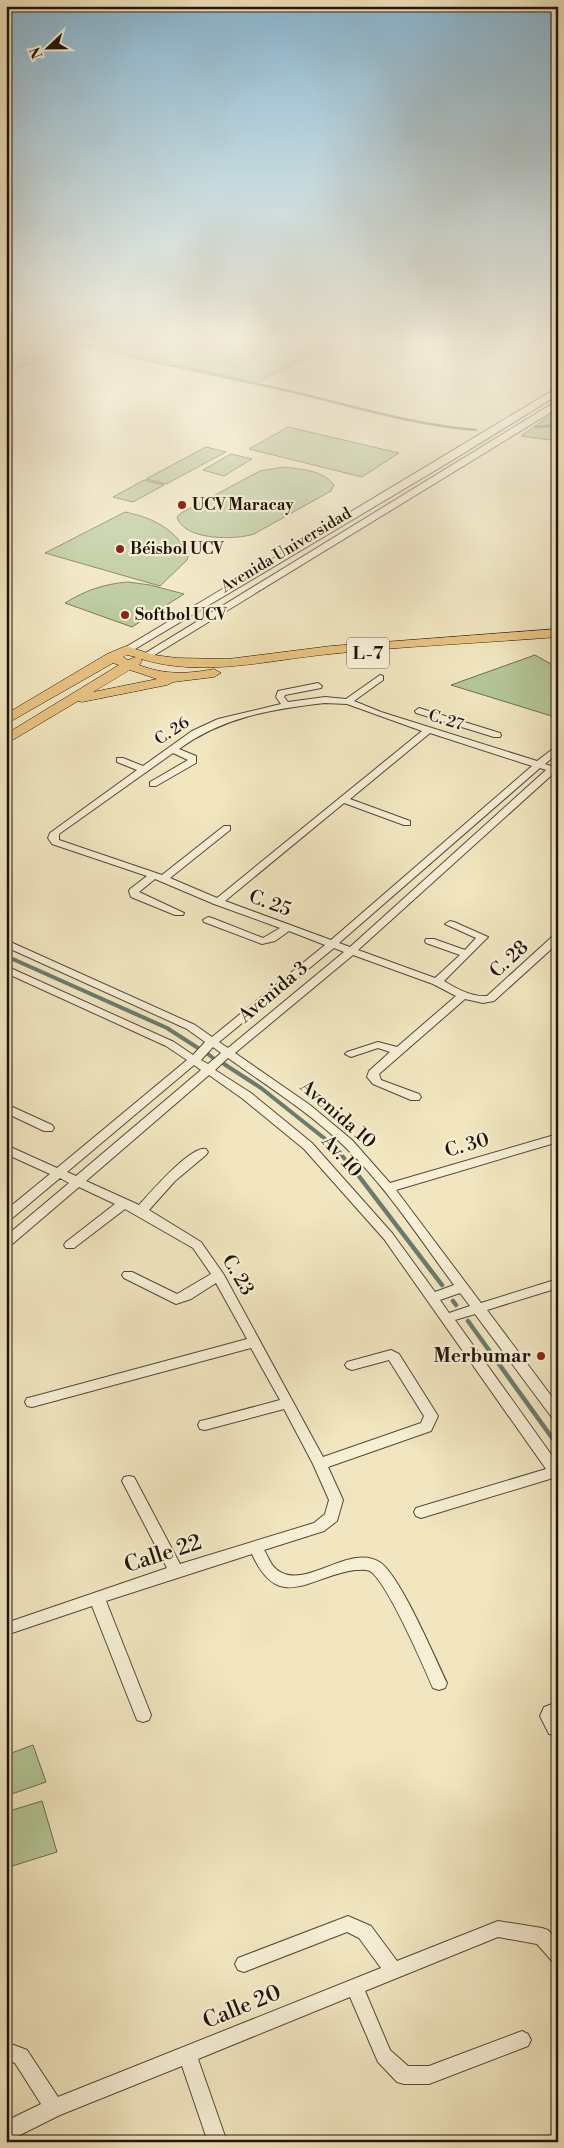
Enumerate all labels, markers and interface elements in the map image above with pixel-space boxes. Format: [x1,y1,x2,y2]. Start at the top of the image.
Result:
north arrow [22,22,72,72]
text: N [26,44,47,61]
place label: UCV Maracay [192,495,294,515]
marker: UCV Maracay [176,499,188,511]
street label: Avenida Universidad [216,503,355,597]
place label: Béisbol UCV [130,539,224,559]
marker: Béisbol UCV [114,543,126,555]
place label: Softbol UCV [135,605,227,625]
marker: Softbol UCV [119,609,131,621]
road number: L-7 [347,638,389,668]
street label: C. 27 [426,705,466,735]
street label: C. 26 [151,712,193,750]
street label: C. 25 [246,884,294,922]
street label: C. 28 [485,935,533,983]
street label: Avenida 3 [233,956,313,1029]
street label: Avenida 10 [294,1074,381,1154]
street label: C. 30 [442,1127,492,1163]
street label: Av. 10 [316,1129,367,1182]
street label: C. 23 [217,1250,259,1300]
place label: Merbumar [433,1344,531,1368]
marker: Merbumar [535,1350,547,1362]
street label: Calle 22 [121,1529,205,1579]
street label: Calle 20 [199,1979,285,2035]

